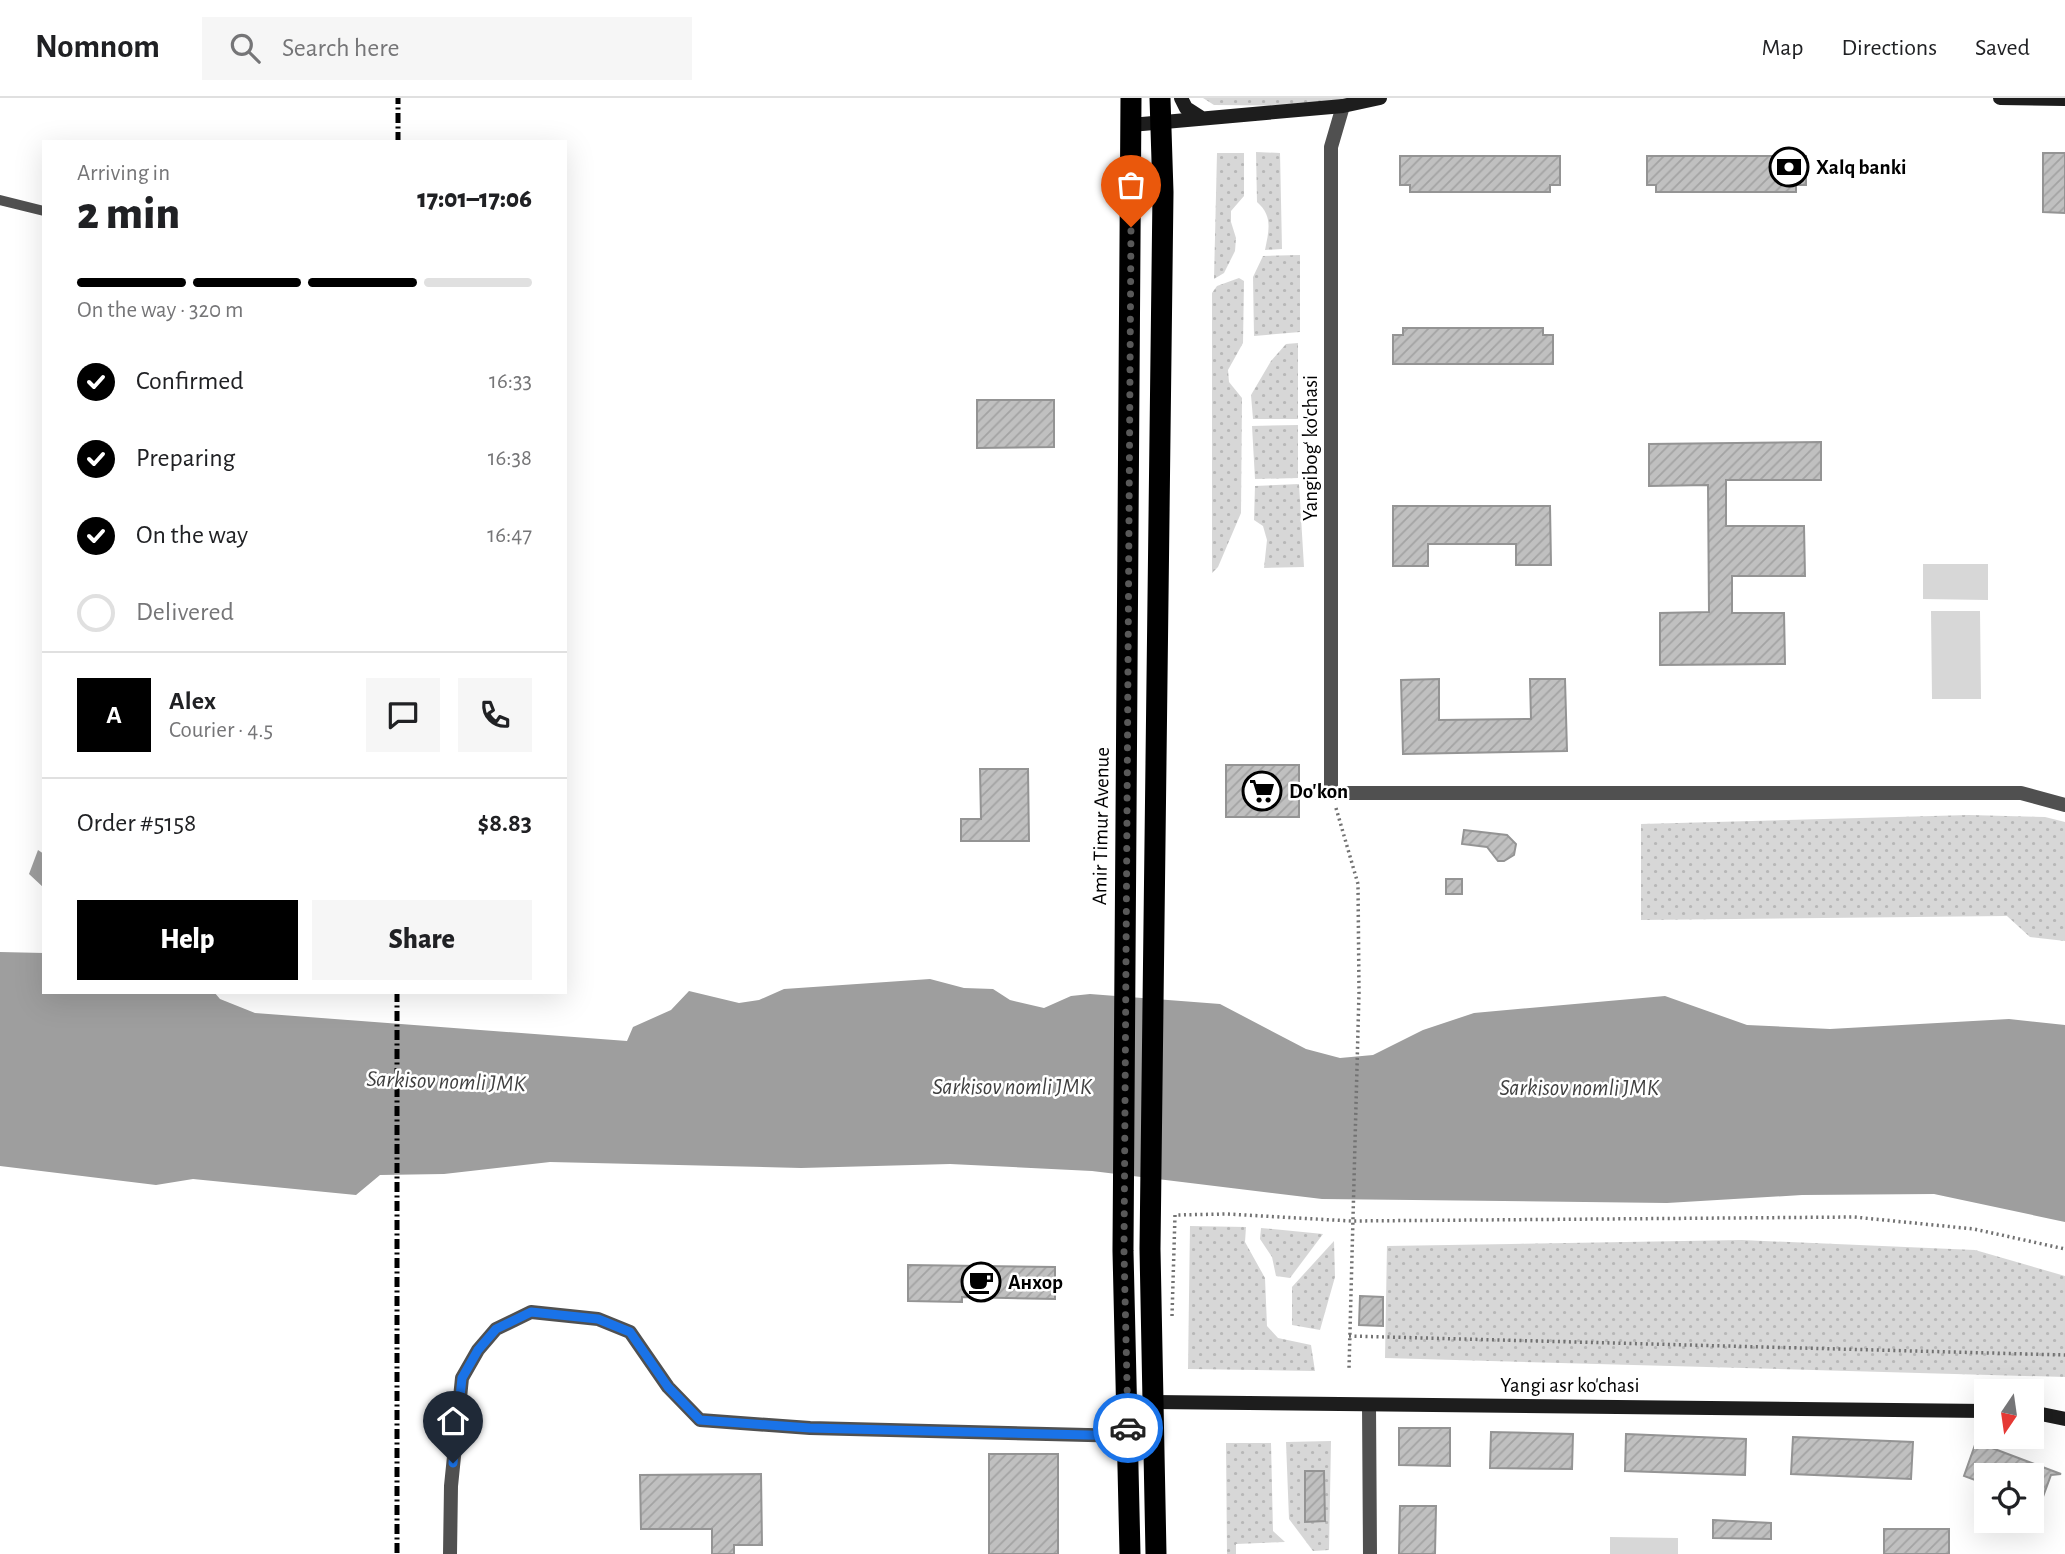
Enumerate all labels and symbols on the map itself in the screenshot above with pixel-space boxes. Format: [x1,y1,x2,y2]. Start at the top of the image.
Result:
bank icon: Xalq banki [1768,146,1810,188]
pin [1101,155,1161,227]
place label: Xalq banki [1816,157,1907,178]
street label: Yangibog‘ ko'chasi [1300,375,1321,521]
street label: Amir Timur Avenue [1089,747,1113,905]
supermarket icon: Do'kon [1241,770,1283,812]
place label: Do'kon [1289,781,1348,802]
water label: Sarkisov nomli JMK [366,1068,527,1096]
water label: Sarkisov nomli JMK [932,1076,1093,1099]
water label: Sarkisov nomli JMK [1499,1077,1660,1100]
cafe icon: Анхор [960,1261,1002,1303]
place label: Анхор [1008,1272,1063,1293]
street label: Yangi asr ko'chasi [1500,1375,1640,1396]
north arrow [1974,1379,2044,1449]
pin [423,1391,483,1463]
courier [1093,1393,1163,1463]

